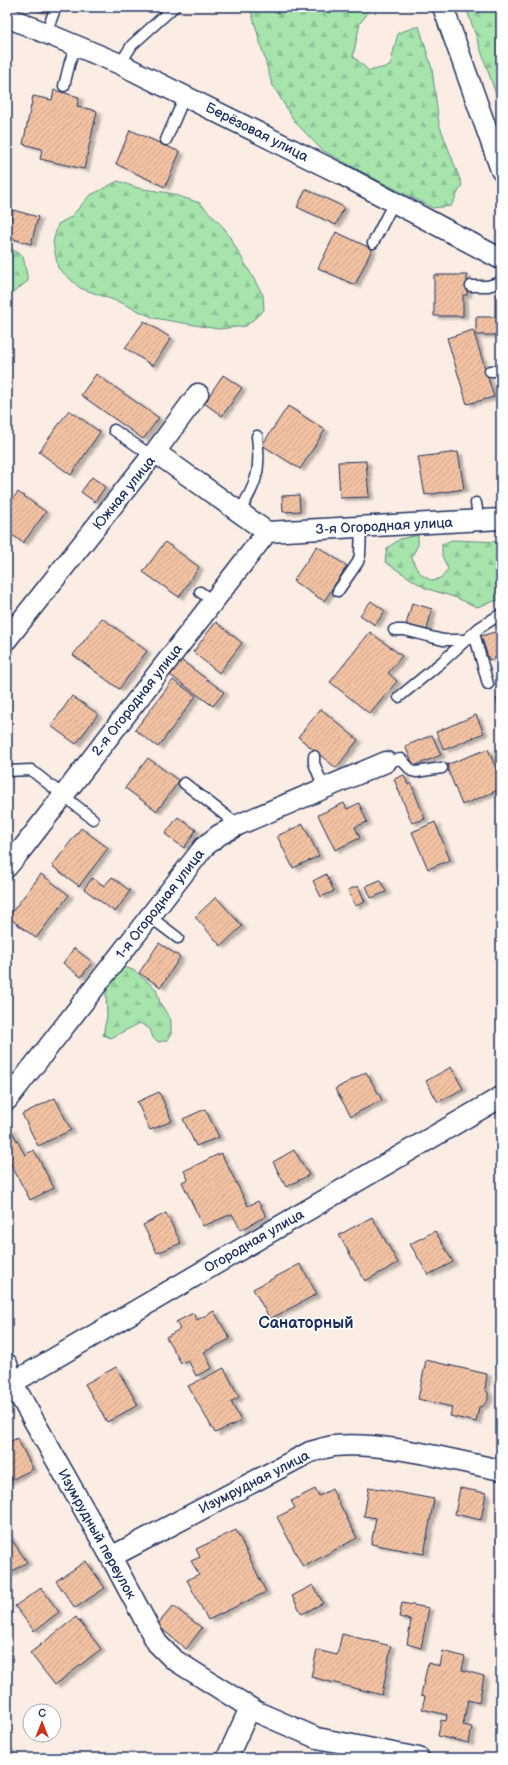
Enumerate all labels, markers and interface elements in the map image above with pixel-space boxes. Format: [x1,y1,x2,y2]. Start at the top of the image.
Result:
street label: Берёзовая улица [203,99,312,166]
street label: Южная улица [89,452,159,533]
street label: 3-я Огородная улица [315,514,454,538]
street label: 2-я Огородная улица [88,640,186,759]
street label: 1-я Огородная улица [112,845,209,962]
street label: Огородная улица [201,1205,308,1276]
district label: Санаторный [259,1314,353,1333]
street label: Изумрудная улица [196,1446,313,1517]
street label: Изумрудный переулок [54,1466,140,1603]
north arrow [22,1703,62,1743]
text: С [38,1707,46,1720]

